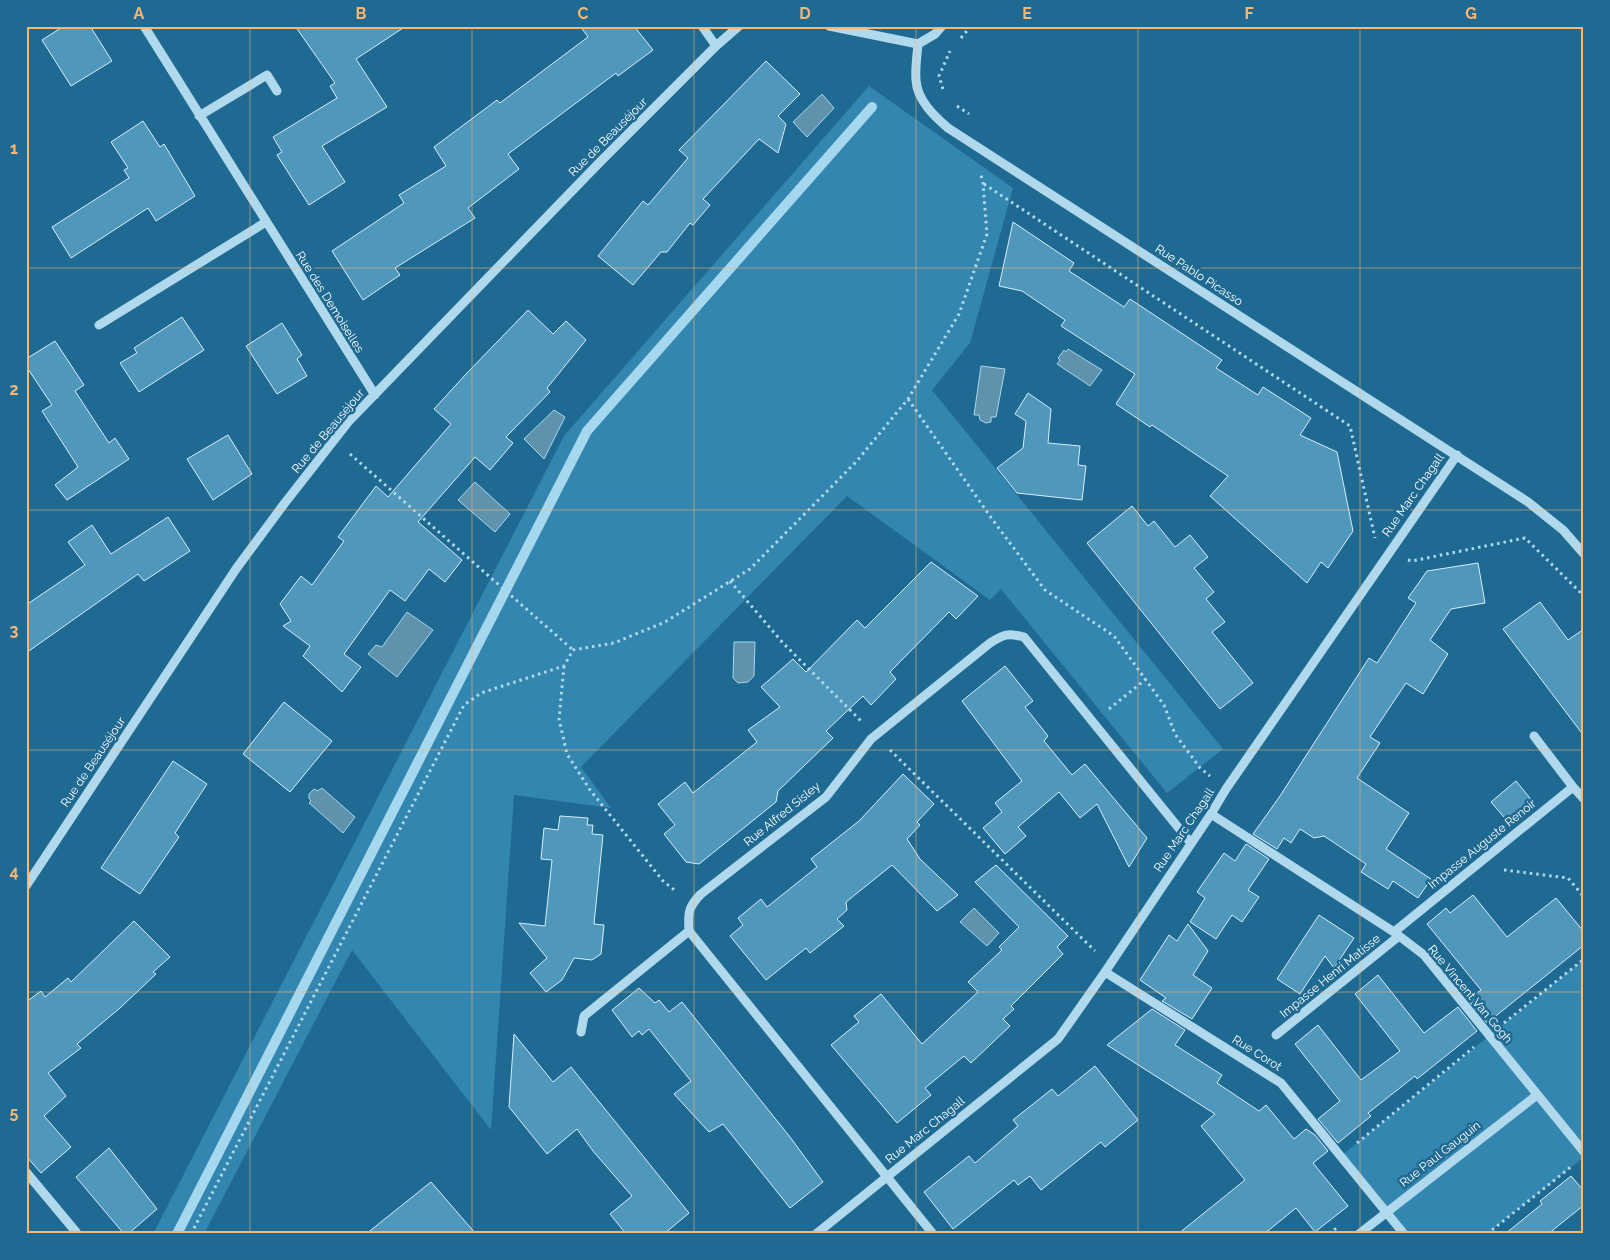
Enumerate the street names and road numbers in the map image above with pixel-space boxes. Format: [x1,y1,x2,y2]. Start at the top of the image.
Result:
street label: Rue de Beauséjour [566,94,651,179]
street label: Rue Pablo Picasso [1153,241,1245,309]
street label: Rue des Demoiselles [293,249,367,355]
street label: Rue de Beauséjour [289,386,368,476]
street label: Rue Marc Chagall [1379,450,1447,539]
street label: Rue de Beauséjour [58,714,129,810]
street label: Rue Alfred Sisley [741,779,823,849]
street label: Rue Marc Chagall [1151,785,1218,874]
street label: Impasse Auguste Renoir [1425,796,1539,892]
street label: Impasse Henri Matisse [1277,931,1383,1021]
street label: Rue Vincent Van Gogh [1425,942,1515,1046]
street label: Rue Corot [1230,1032,1284,1074]
street label: Rue Marc Chagall [883,1093,968,1166]
street label: Rue Paul Gauguin [1397,1118,1483,1190]

